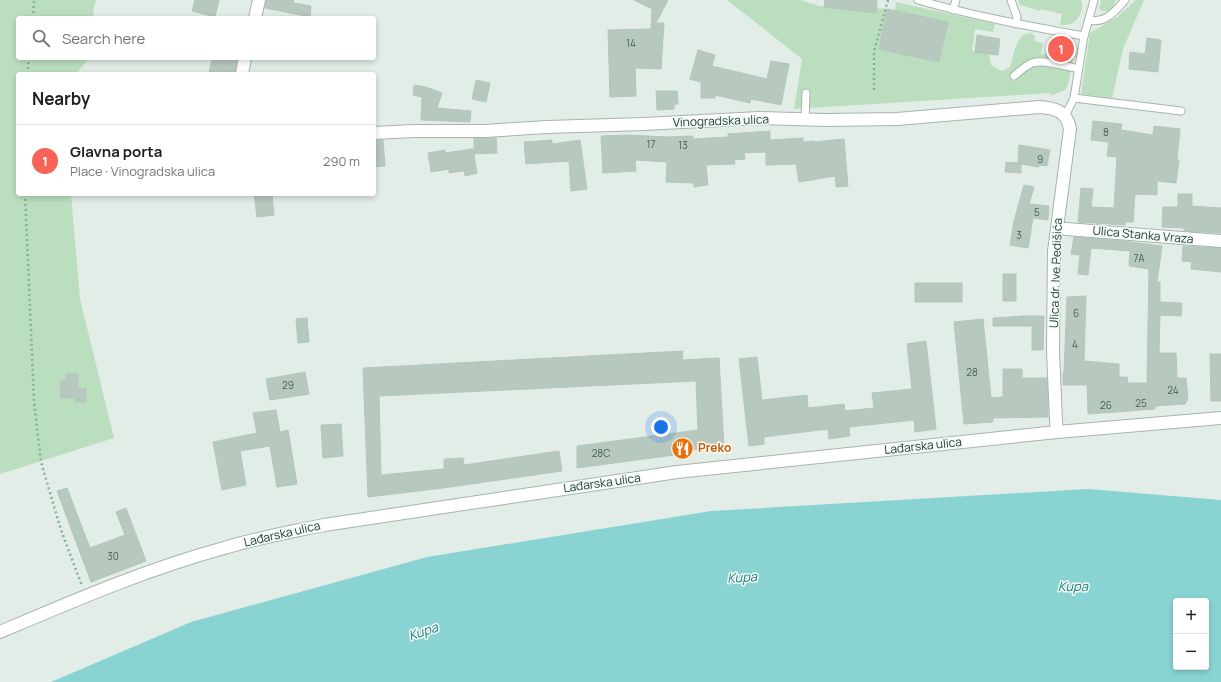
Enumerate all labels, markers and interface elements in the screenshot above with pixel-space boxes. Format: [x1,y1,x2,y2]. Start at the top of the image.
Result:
search box [16,16,376,60]
icon: search [30,27,52,49]
text: Search here [62,28,145,49]
pin: 1 [1048,34,1074,64]
house number: 14 [626,36,636,50]
text: Nearby [32,87,90,110]
street label: Vinogradska ulica [673,110,769,131]
house number: 8 [1103,125,1109,139]
house number: 17 [647,137,655,151]
house number: 13 [678,138,688,152]
text: Glavna porta [70,141,162,162]
text: 1 [42,152,48,170]
text: 290 m [323,152,360,170]
house number: 9 [1037,152,1043,166]
text: Place · Vinogradska ulica [70,162,215,180]
house number: 5 [1034,205,1040,219]
street label: Ulica dr. Ive Pedišića [1045,218,1066,328]
street label: Ulica Stanka Vraza [1092,222,1194,247]
house number: 3 [1016,228,1022,242]
house number: 7A [1134,251,1145,265]
house number: 6 [1073,306,1079,320]
house number: 4 [1072,337,1078,351]
house number: 28 [966,365,978,379]
house number: 29 [282,378,294,392]
house number: 24 [1167,383,1179,397]
house number: 25 [1135,396,1147,410]
house number: 26 [1100,398,1112,412]
your location [651,417,671,437]
street label: Lađarska ulica [883,433,963,458]
restaurant icon: Preko [669,435,695,461]
place label: Preko [698,439,731,456]
house number: 28C [592,446,610,460]
street label: Lađarska ulica [562,469,642,496]
street label: Lađarska ulica [242,516,322,551]
house number: 30 [107,549,119,563]
water label: Kupa [726,567,758,587]
water label: Kupa [1058,577,1089,595]
map controls [1173,598,1209,670]
button: + [1173,598,1209,634]
water label: Kupa [406,617,441,644]
button: − [1173,634,1209,670]

